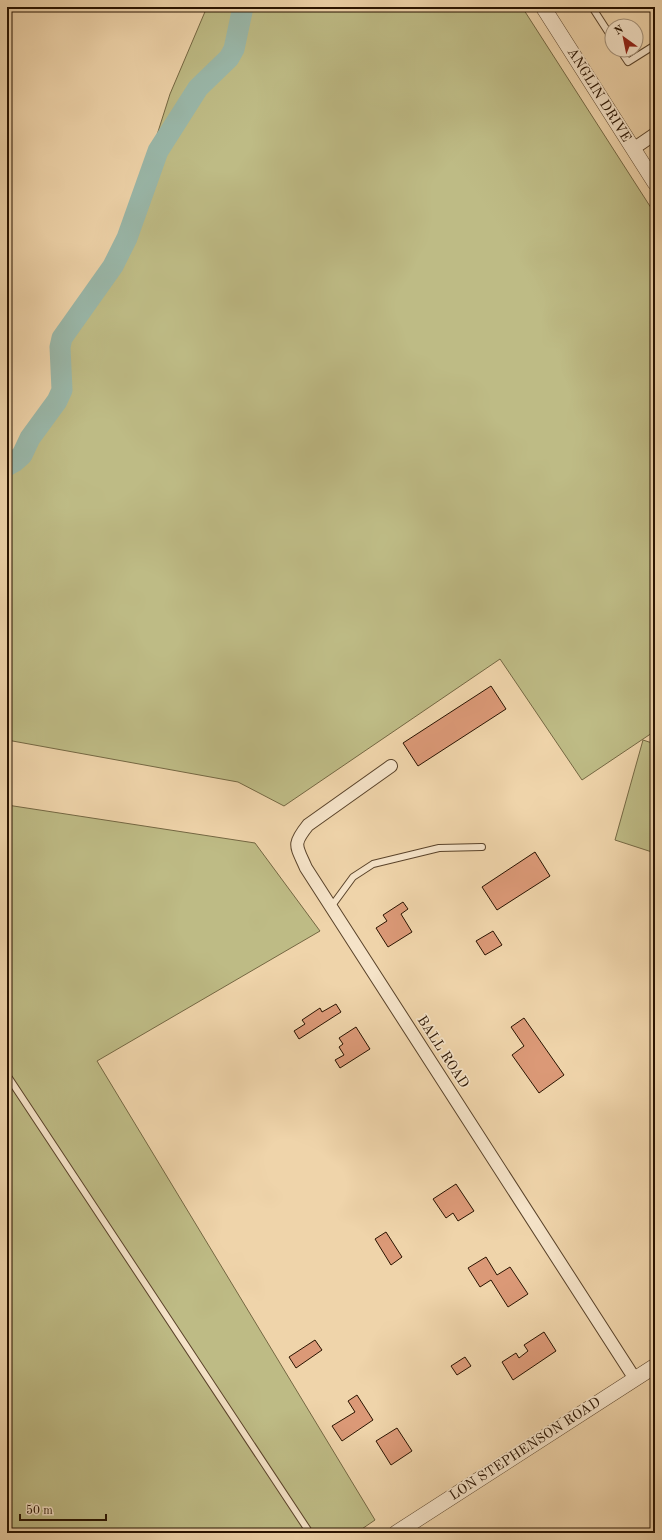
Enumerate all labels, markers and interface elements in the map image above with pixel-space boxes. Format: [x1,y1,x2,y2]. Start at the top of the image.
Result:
north arrow [604,18,644,58]
text: N [613,24,626,38]
street label: ANGLIN DRIVE [564,45,634,145]
street label: BALL ROAD [415,1013,472,1091]
street label: LON STEPHENSON ROAD [447,1395,603,1503]
scale bar [20,1496,106,1522]
text: 50 m [26,1504,53,1517]

